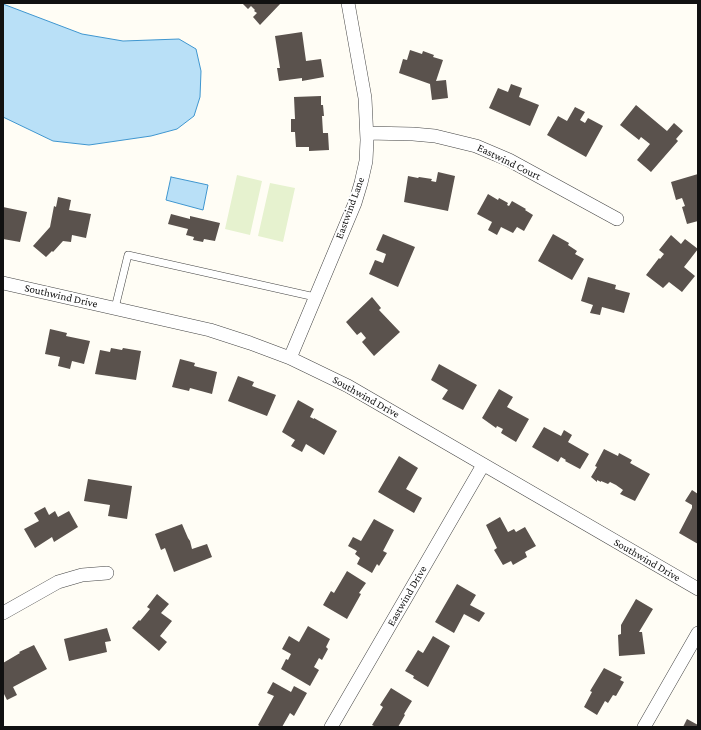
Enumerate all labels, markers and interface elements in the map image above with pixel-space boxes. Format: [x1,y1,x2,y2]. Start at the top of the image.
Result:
street label: Eastwind Court [475,141,543,183]
street label: Eastwind Lane [333,175,367,241]
street label: Southwind Drive [23,281,99,311]
street label: Southwind Drive [330,373,402,421]
street label: Southwind Drive [611,536,683,584]
street label: Eastwind Drive [384,563,430,629]

